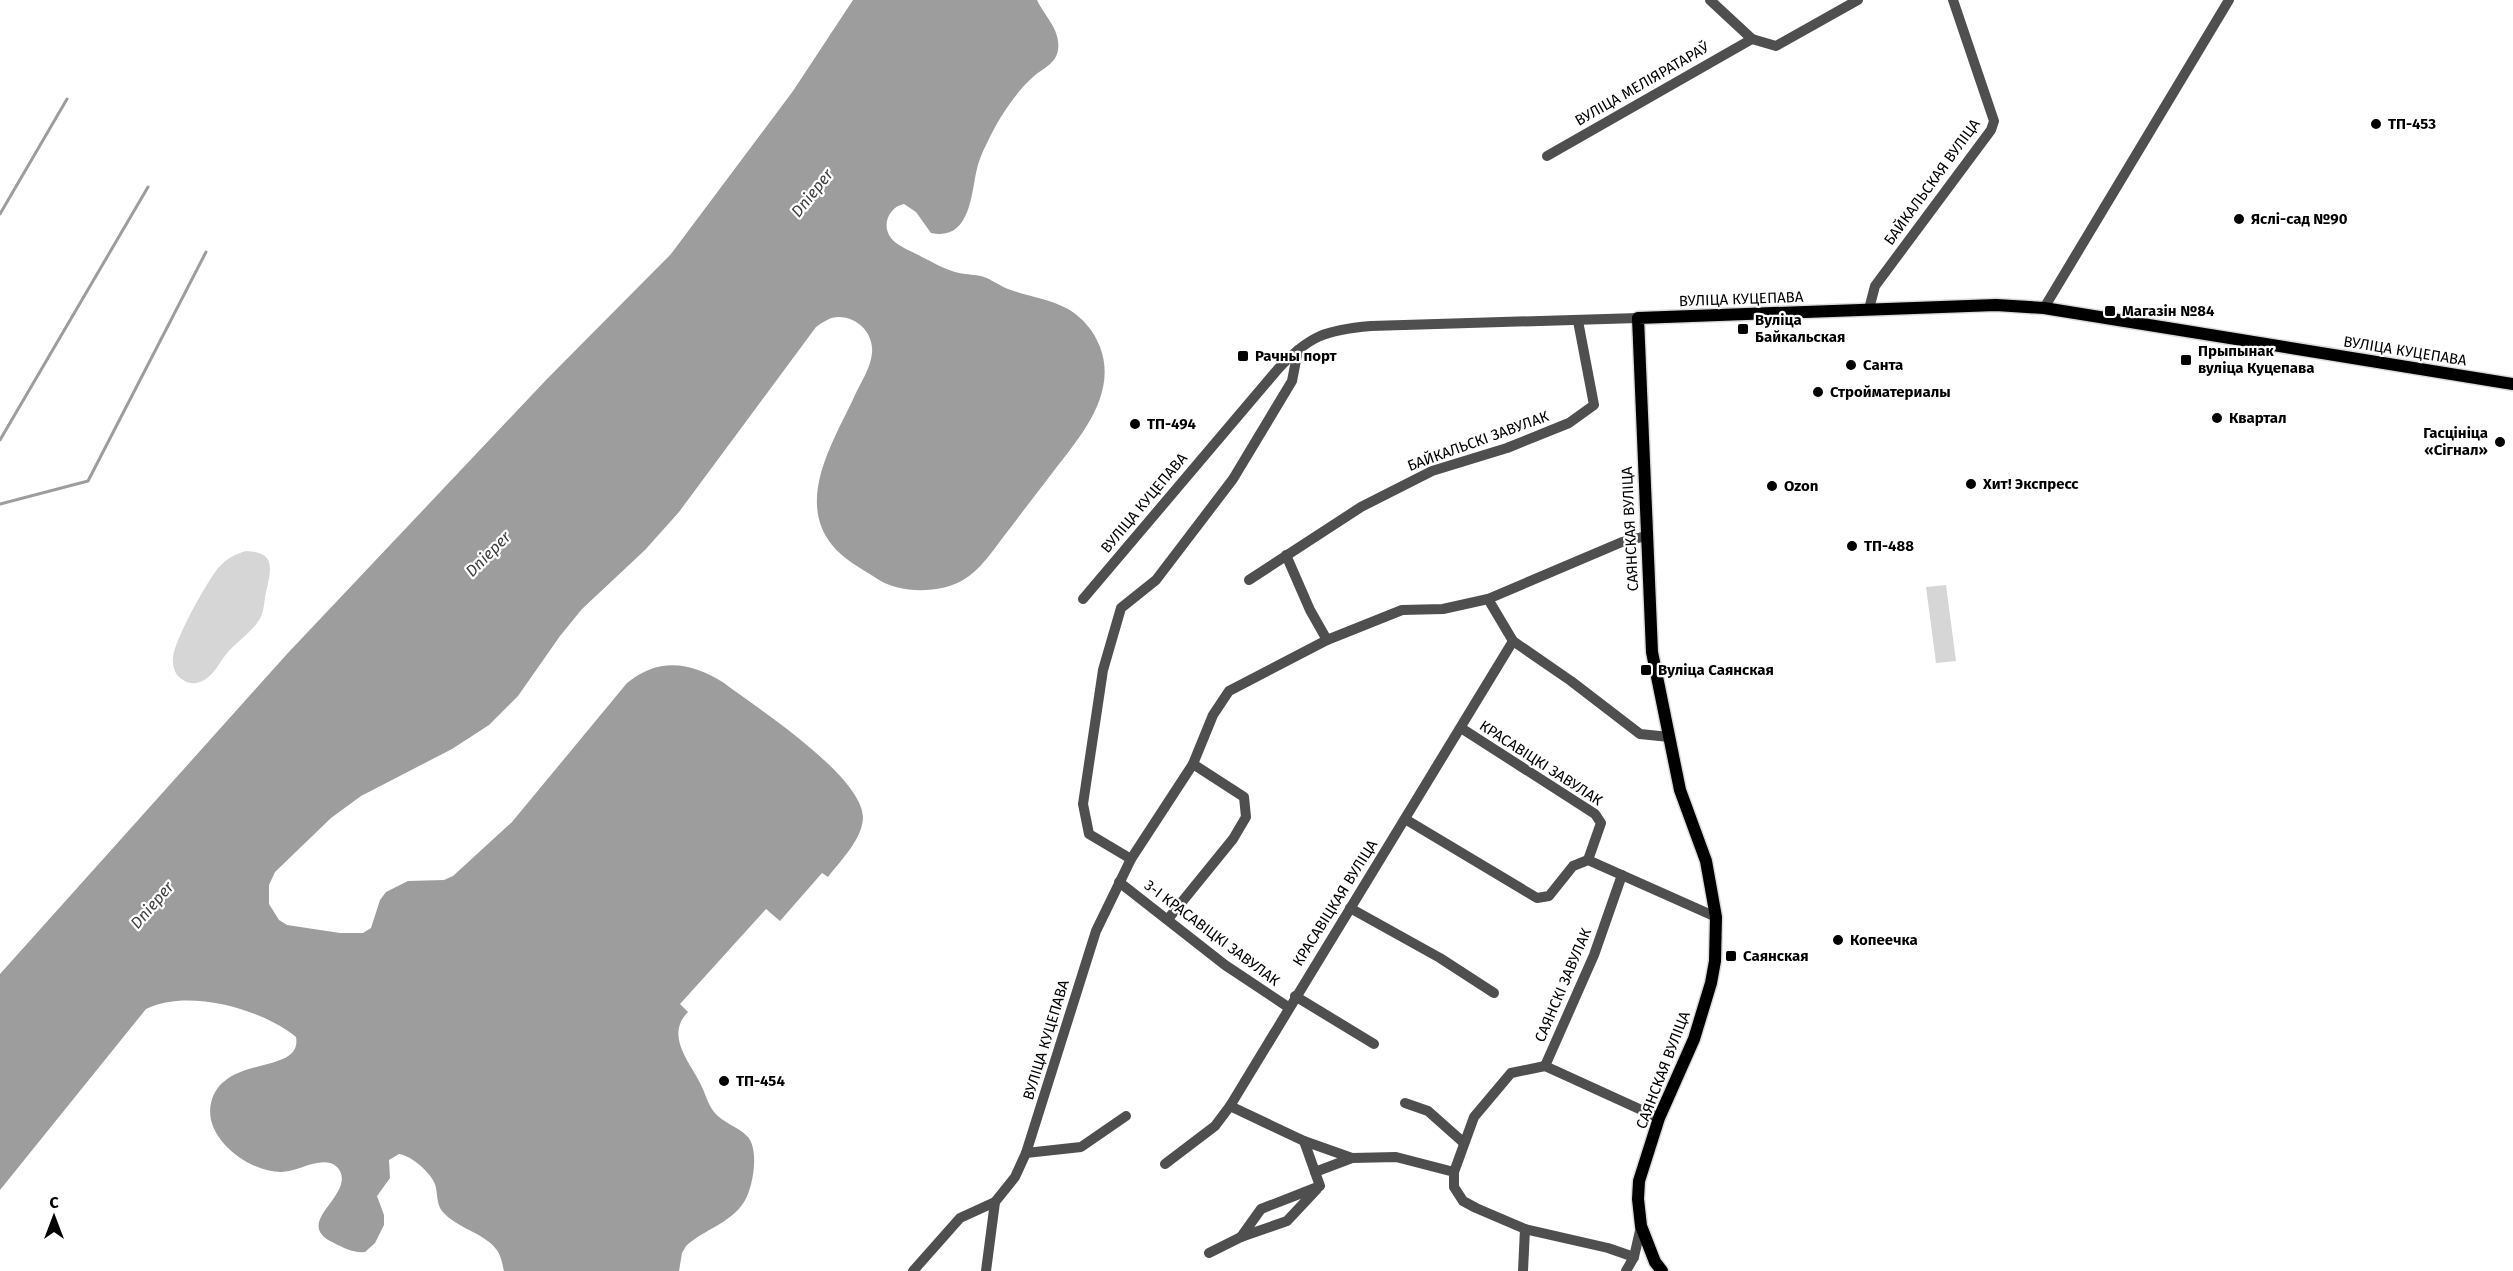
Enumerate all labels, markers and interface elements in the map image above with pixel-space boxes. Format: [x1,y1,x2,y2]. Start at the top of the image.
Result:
street label: ВУЛІЦА МЕЛІЯРАТАРАЎ [1572,38,1713,130]
street label: БАЙКАЛЬСКАЯ ВУЛІЦА [1880,115,1984,249]
place label: ТП-453 [2388,115,2436,133]
marker: ТП-453 [2369,117,2383,131]
water label: Dnieper [787,165,838,221]
place label: Яслі-сад №90 [2251,210,2348,228]
marker: Яслі-сад №90 [2232,212,2246,226]
street label: ВУЛІЦА КУЦЕПАВА [1678,288,1804,310]
place label: Магазін №84 [2122,302,2215,320]
marker: Магазін №84 [2103,304,2117,318]
place label: Вуліца Байкальская [1755,311,1845,346]
marker: Вуліца Байкальская [1736,322,1750,336]
street label: ВУЛІЦА КУЦЕПАВА [2342,332,2468,370]
place label: Прыпынак вуліца Куцепава [2198,342,2314,377]
place label: Рачны порт [1255,347,1338,365]
marker: Рачны порт [1236,349,1250,363]
marker: Прыпынак вуліца Куцепава [2179,353,2193,367]
place label: Санта [1863,356,1903,374]
marker: Санта [1844,358,1858,372]
place label: Стройматериалы [1830,383,1951,401]
marker: Стройматериалы [1811,385,1825,399]
street label: БАЙКАЛЬСКІ ЗАВУЛАК [1405,407,1551,475]
place label: Квартал [2229,409,2287,427]
marker: Квартал [2210,411,2224,425]
place label: ТП-494 [1147,415,1196,433]
marker: ТП-494 [1128,417,1142,431]
place label: Гасцініца «Сігнал» [2423,424,2488,459]
marker: Гасцініца «Сігнал» [2493,435,2507,449]
street label: ВУЛІЦА КУЦЕПАВА [1097,449,1191,557]
street label: САЯНСКАЯ ВУЛІЦА [1618,466,1642,592]
place label: Хит! Экспресс [1982,475,2079,493]
place label: Ozon [1784,477,1818,495]
marker: Хит! Экспресс [1964,477,1978,491]
marker: Ozon [1765,479,1779,493]
water label: Dnieper [462,527,515,580]
place label: ТП-488 [1864,537,1914,555]
marker: ТП-488 [1845,539,1859,553]
place label: Вуліца Саянская [1658,661,1774,679]
marker: Вуліца Саянская [1639,663,1653,677]
street label: КРАСАВІЦКІ ЗАВУЛАК [1476,717,1606,810]
street label: КРАСАВІЦКАЯ ВУЛІЦА [1289,836,1381,969]
street label: 3-І КРАСАВІЦКІ ЗАВУЛАК [1141,876,1283,990]
water label: Dnieper [127,877,178,932]
street label: САЯНСКІ ЗАВУЛАК [1531,925,1595,1045]
place label: Копеечка [1850,931,1918,949]
marker: Копеечка [1831,933,1845,947]
place label: Саянская [1743,947,1809,965]
marker: Саянская [1724,949,1738,963]
street label: ВУЛІЦА КУЦЕПАВА [1019,977,1073,1102]
street label: САЯНСКАЯ ВУЛІЦА [1632,1008,1694,1131]
place label: ТП-454 [736,1072,785,1090]
marker: ТП-454 [717,1074,731,1088]
north arrow [24,1187,84,1247]
text: С [49,1193,59,1212]

